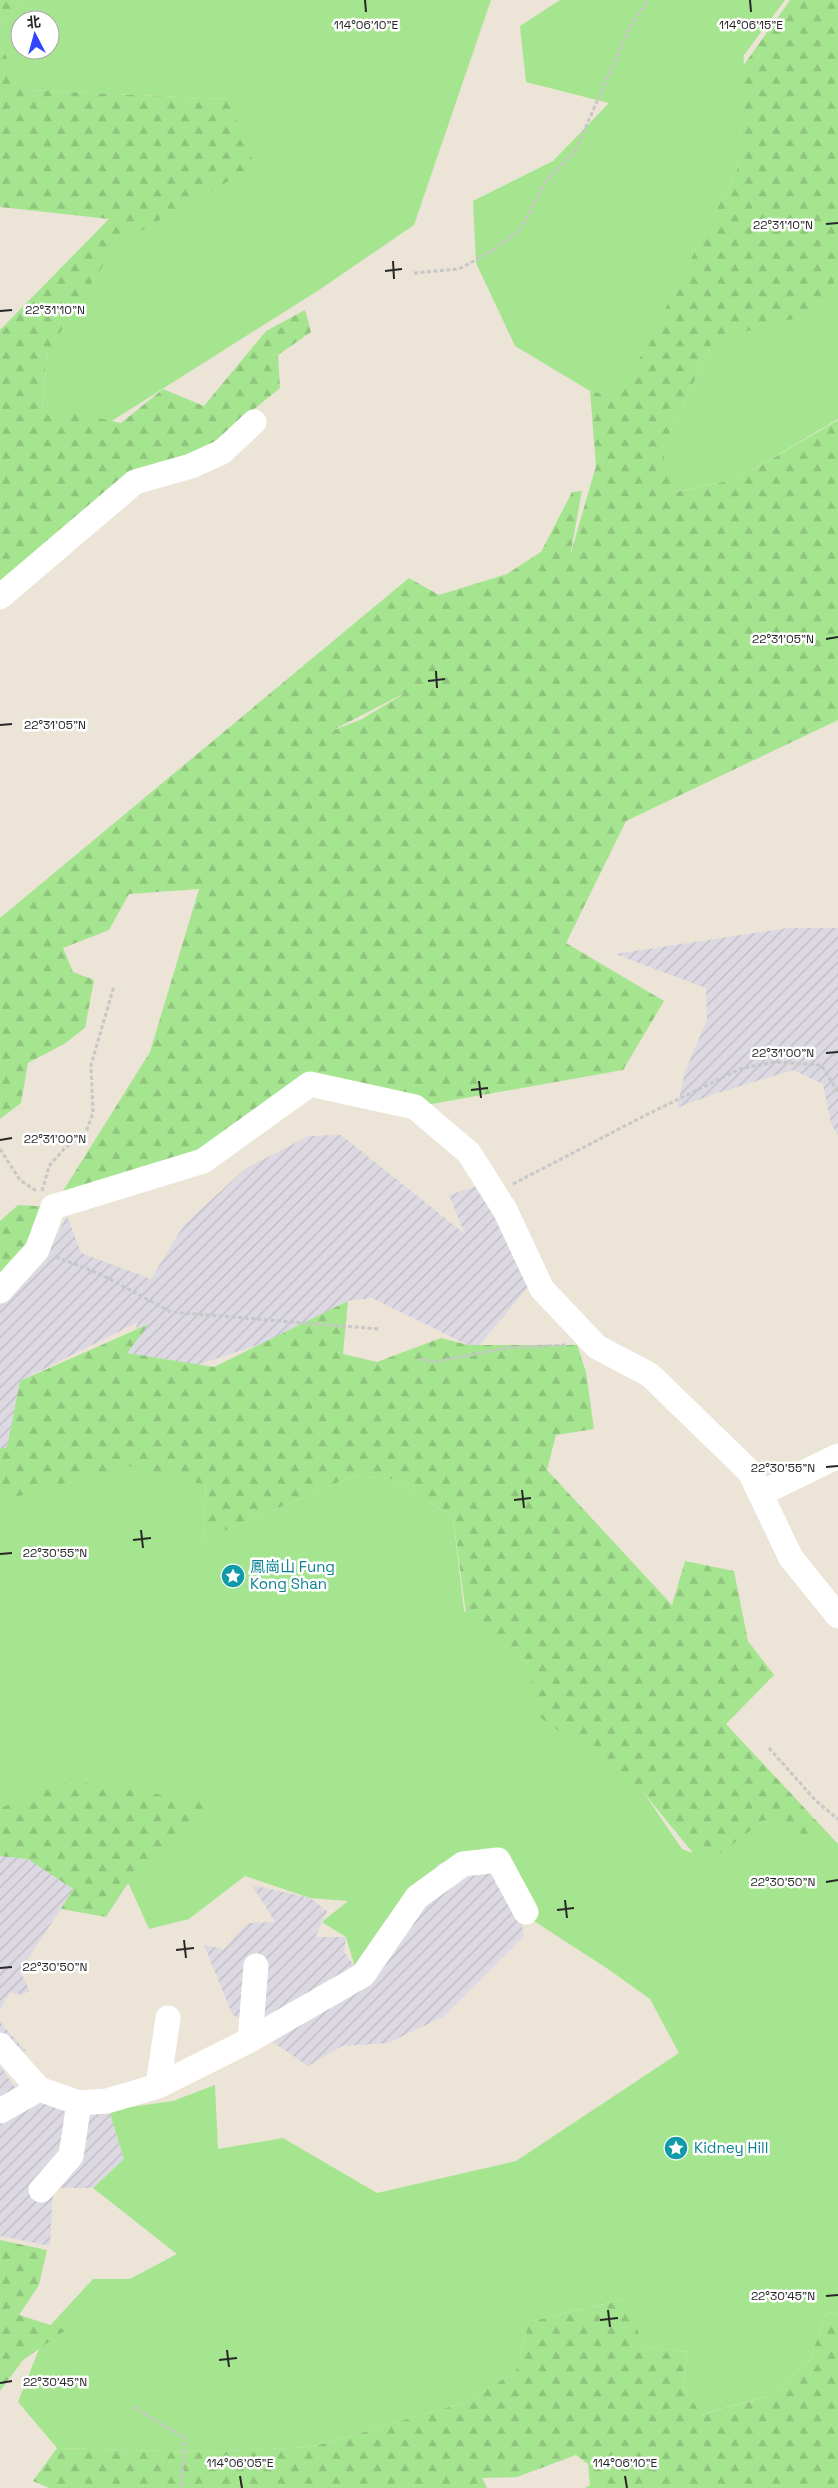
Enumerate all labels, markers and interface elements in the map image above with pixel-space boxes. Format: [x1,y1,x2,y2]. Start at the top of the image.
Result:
north arrow [10,10,60,60]
text: 北 [26,12,42,32]
text: 114°06'10"E [334,17,399,33]
text: 114°06'15"E [719,17,783,33]
text: 22°31'10"N [753,217,813,233]
text: 22°31'10"N [25,302,85,318]
text: 22°31'05"N [752,631,814,647]
text: 22°31'05"N [24,717,86,733]
text: 22°31'00"N [752,1045,814,1061]
text: 22°31'00"N [24,1131,86,1147]
text: 22°30'55"N [751,1460,815,1476]
text: 22°30'55"N [23,1545,87,1561]
place label: 鳳崗山 Fung Kong Shan [250,1557,335,1593]
place icon: 鳳崗山 Fung Kong Shan [220,1563,246,1589]
text: 22°30'50"N [751,1874,815,1890]
text: 22°30'50"N [23,1959,87,1975]
place icon: Kidney Hill [663,2135,689,2161]
place label: Kidney Hill [694,2138,768,2157]
text: 22°30'45"N [751,2288,815,2304]
text: 22°30'45"N [23,2374,87,2390]
text: 114°06'05"E [207,2455,274,2471]
text: 114°06'10"E [593,2455,658,2471]

